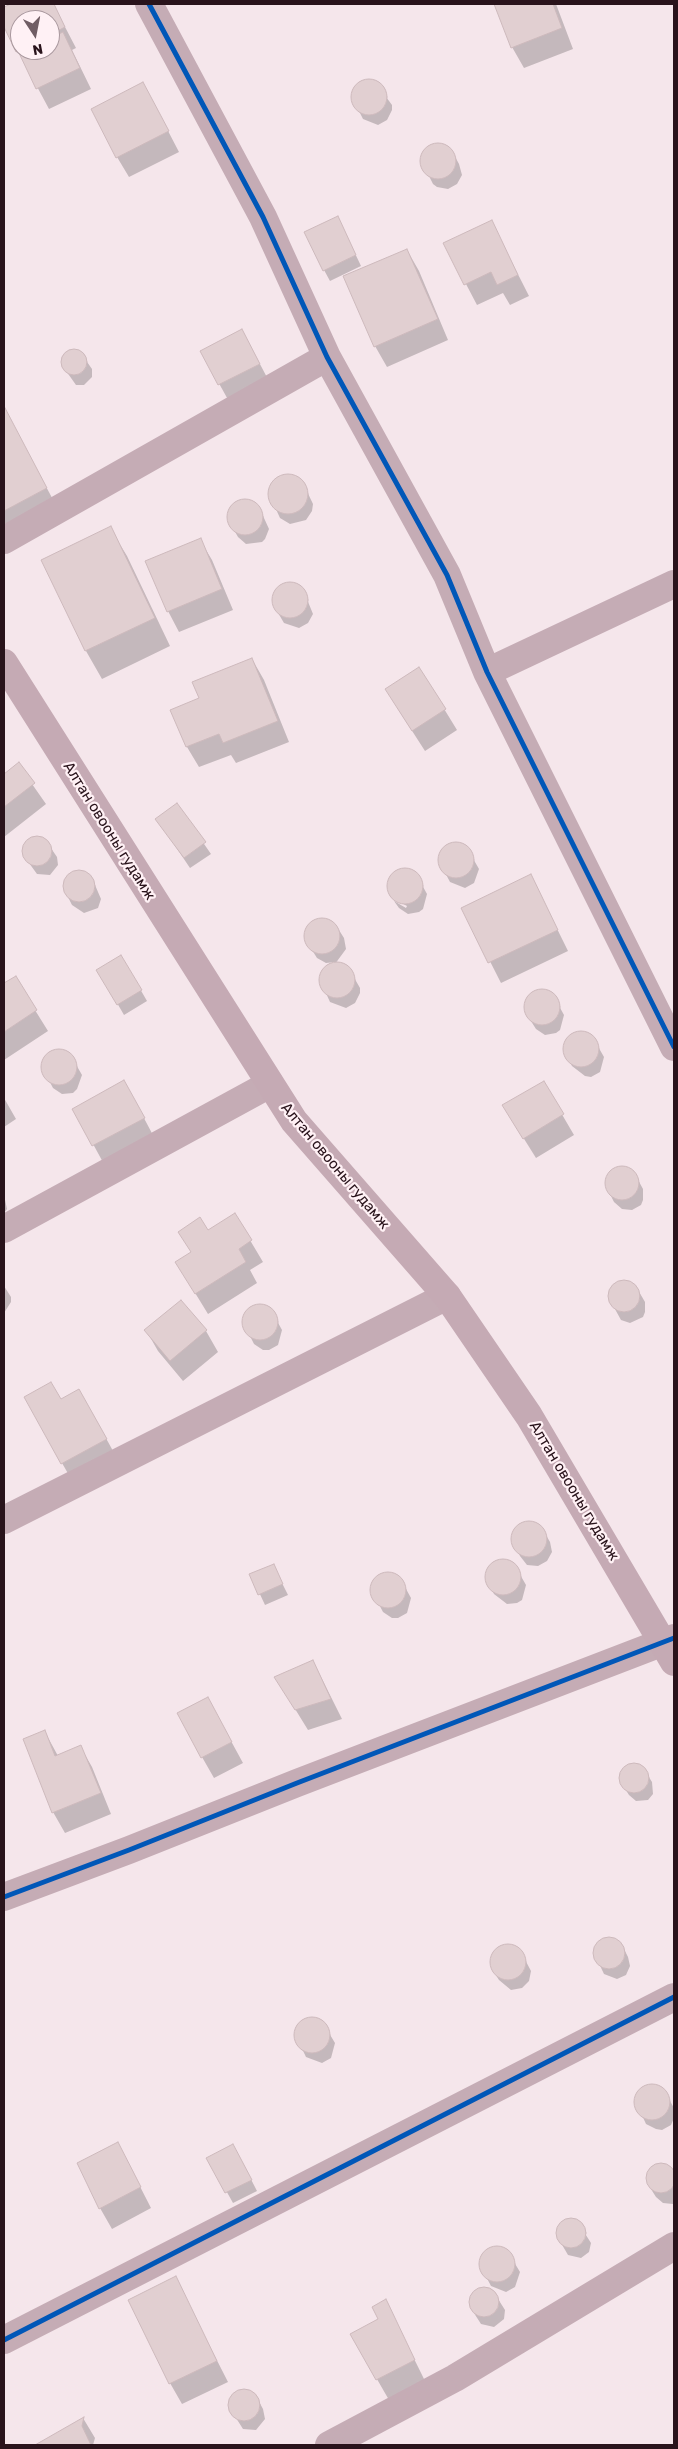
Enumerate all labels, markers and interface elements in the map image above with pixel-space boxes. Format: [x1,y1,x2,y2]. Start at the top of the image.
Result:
north arrow [10,10,60,60]
text: N [31,40,44,59]
street label: Алтан овооны гудамж [59,759,159,903]
street label: Алтан овооны гудамж [277,1099,393,1233]
street label: Алтан овооны гудамж [525,1418,623,1564]

